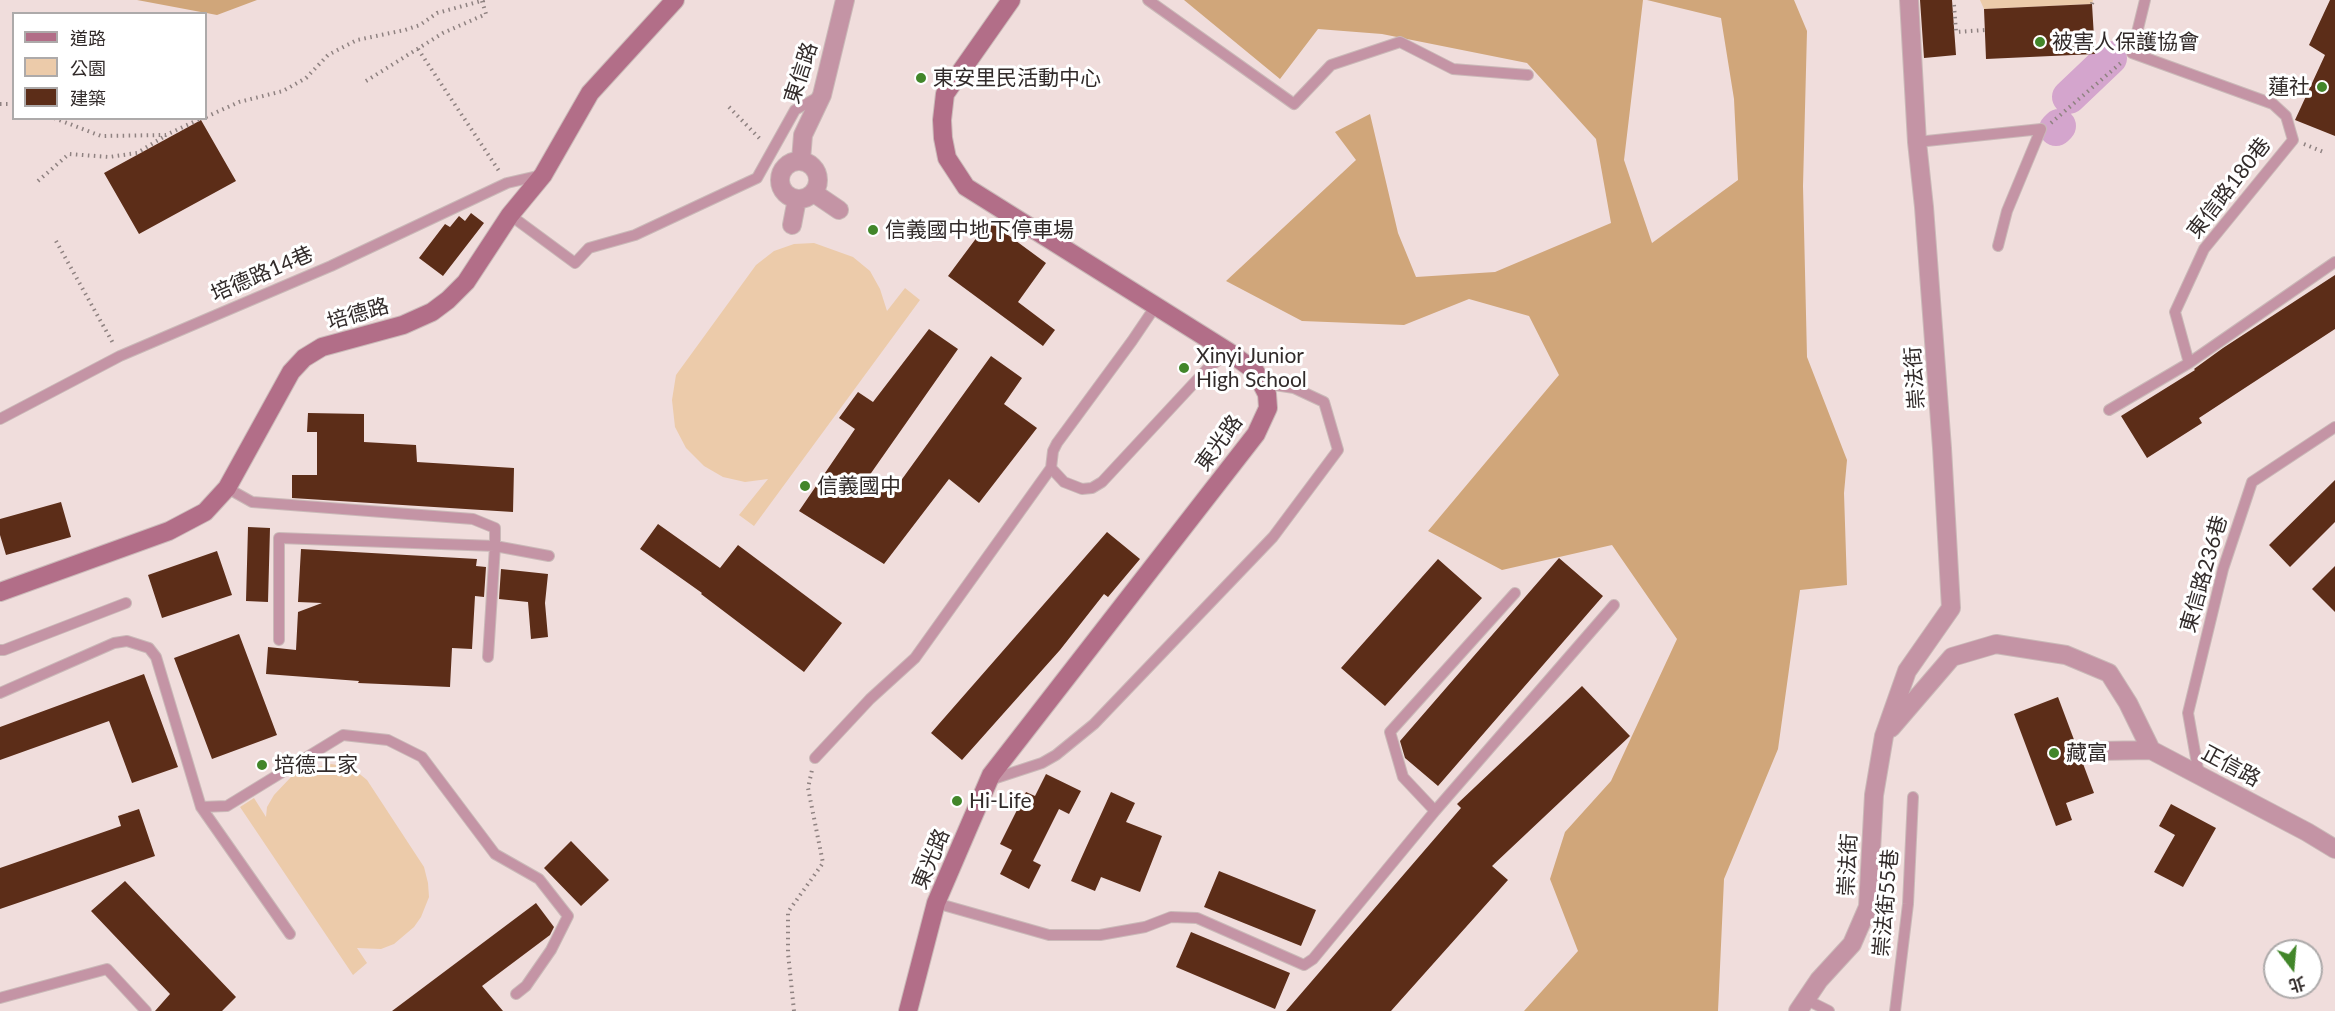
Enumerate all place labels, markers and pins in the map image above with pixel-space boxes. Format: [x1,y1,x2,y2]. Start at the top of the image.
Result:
place label: 被害人保護協會 [2052,29,2199,55]
marker: 被害人保護協會 [2033,35,2047,49]
place label: 東安里民活動中心 [933,65,1101,91]
marker: 東安里民活動中心 [914,71,928,85]
place label: 蓮社 [2268,74,2310,100]
marker: 蓮社 [2315,80,2329,94]
place label: 信義國中地下停車場 [885,217,1074,243]
marker: 信義國中地下停車場 [866,223,880,237]
place label: Xinyi Junior High School [1196,343,1307,393]
marker: Xinyi Junior High School [1177,361,1191,375]
place label: 信義國中 [817,473,901,499]
marker: 信義國中 [798,479,812,493]
place label: 藏富 [2066,740,2108,766]
marker: 藏富 [2047,746,2061,760]
place label: 培德工家 [274,752,358,778]
marker: 培德工家 [255,758,269,772]
place label: Hi-Life [969,788,1032,814]
marker: Hi-Life [950,794,964,808]

